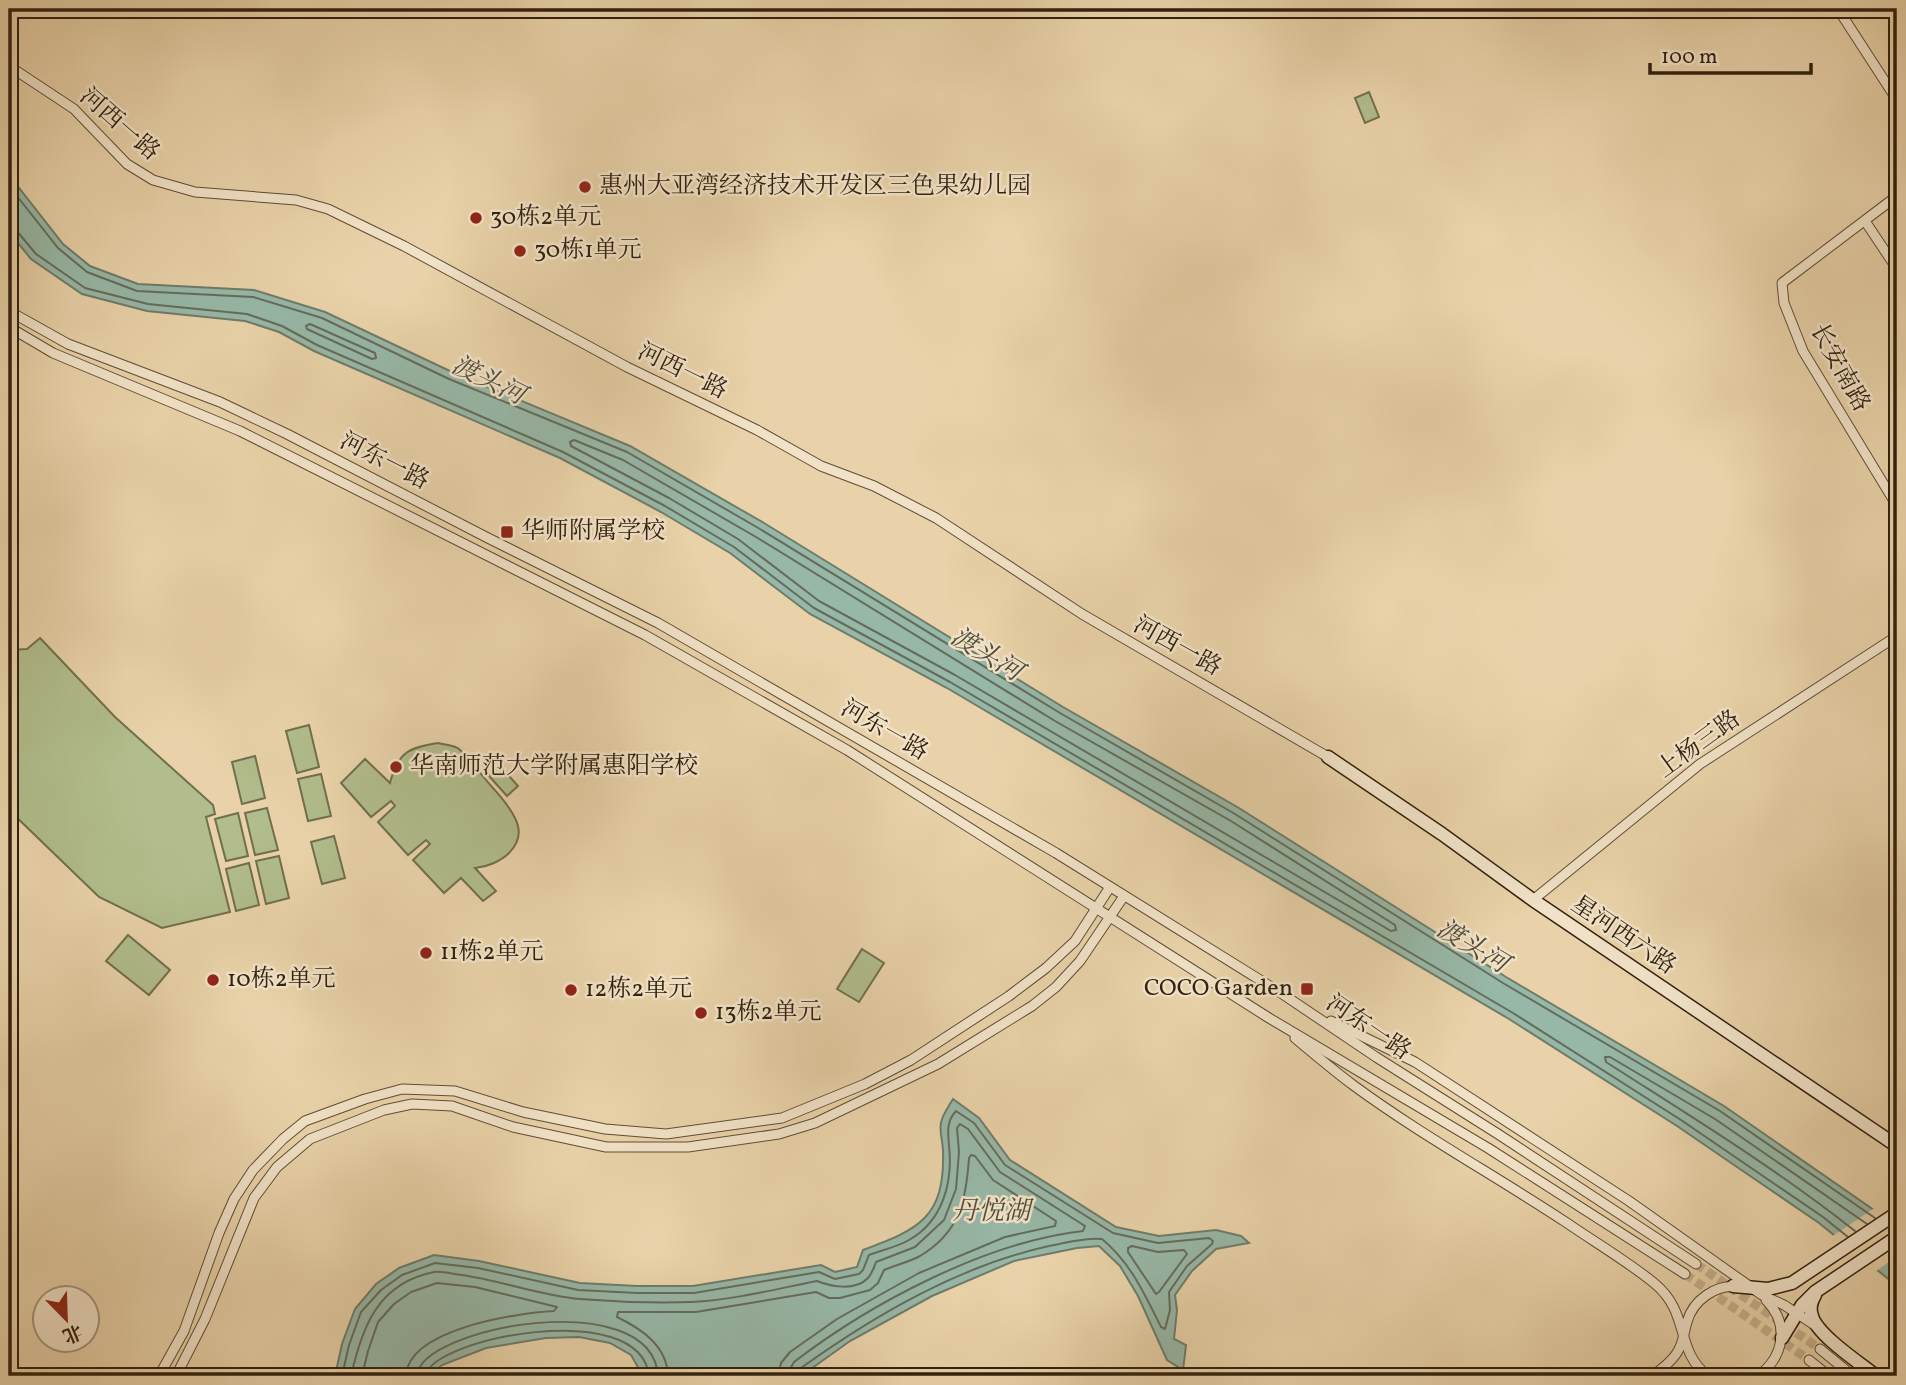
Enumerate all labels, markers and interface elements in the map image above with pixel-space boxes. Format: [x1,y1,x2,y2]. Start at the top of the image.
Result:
scale bar [1650,32,1812,76]
text: 100 m [1661,43,1718,72]
street label: 河西一路 [72,81,166,169]
place label: 惠州大亚湾经济技术开发区三色果幼儿园 [599,170,1031,204]
marker: 惠州大亚湾经济技术开发区三色果幼儿园 [577,179,593,195]
place label: 30栋2单元 [490,201,601,235]
marker: 30栋2单元 [468,210,484,226]
place label: 30栋1单元 [534,234,642,268]
marker: 30栋1单元 [512,243,528,259]
street label: 长安南路 [1801,318,1877,418]
street label: 河西一路 [631,336,733,408]
water label: 渡头河 [445,348,535,416]
street label: 河东一路 [334,425,434,499]
place label: 华师附属学校 [521,515,665,549]
marker: 华师附属学校 [499,524,515,540]
street label: 河西一路 [1127,609,1227,685]
water label: 渡头河 [943,619,1032,693]
street label: 河东一路 [834,692,934,770]
street label: 上杨三路 [1650,703,1748,787]
place label: 华南师范大学附属惠阳学校 [410,750,698,784]
marker: 华南师范大学附属惠阳学校 [388,759,404,775]
street label: 星河西六路 [1564,888,1682,984]
water label: 渡头河 [1429,911,1518,985]
place label: 11栋2单元 [440,936,544,970]
marker: 11栋2单元 [418,945,434,961]
place label: 10栋2单元 [227,963,336,997]
marker: 10栋2单元 [205,972,221,988]
place label: COCO Garden [1144,972,1293,1006]
place label: 12栋2单元 [585,973,692,1007]
marker: COCO Garden [1299,981,1315,997]
marker: 12栋2单元 [563,982,579,998]
street label: 河东一路 [1319,987,1417,1069]
place label: 13栋2单元 [715,996,822,1030]
marker: 13栋2单元 [693,1005,709,1021]
water label: 丹悦湖 [952,1194,1034,1230]
north arrow [32,1284,102,1354]
text: 北 [58,1317,86,1348]

